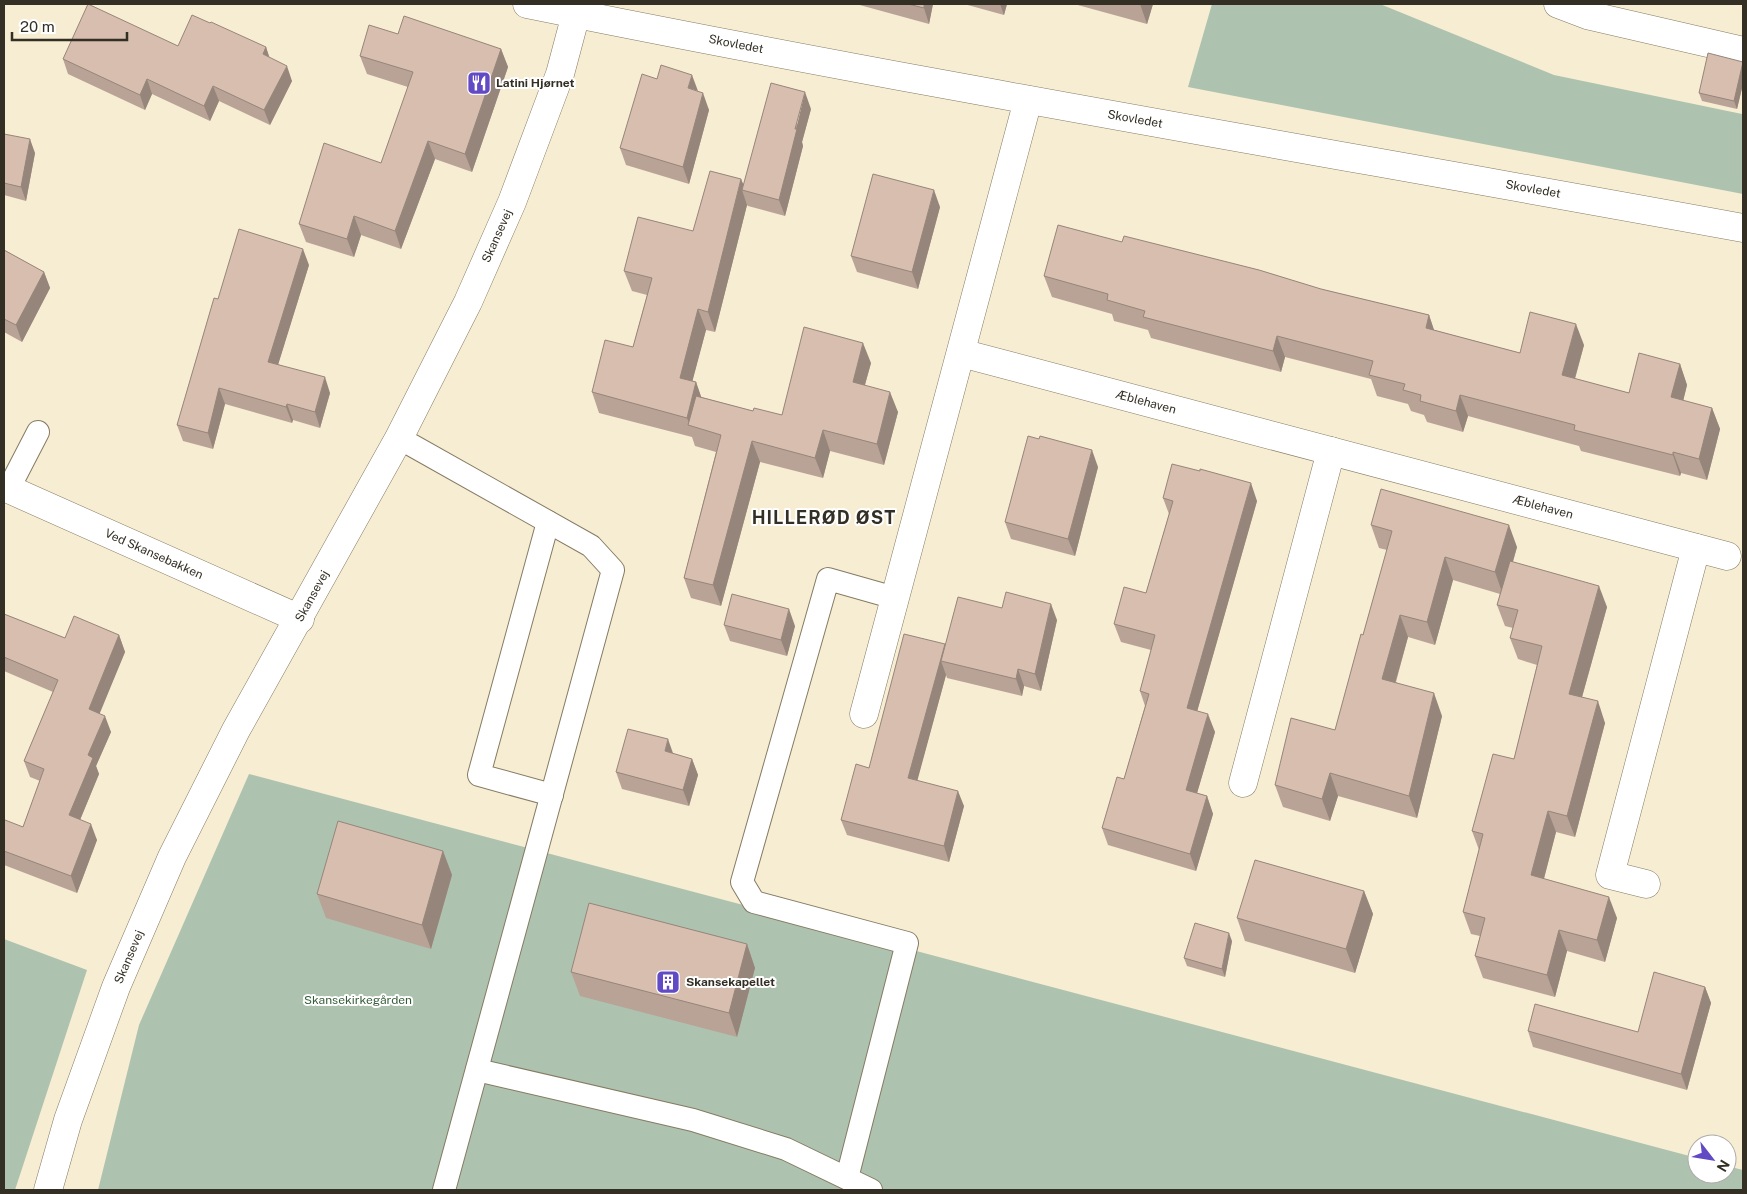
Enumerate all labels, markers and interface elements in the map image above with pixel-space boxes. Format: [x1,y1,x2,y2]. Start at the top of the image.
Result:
scale bar [12,10,128,42]
text: 20 m [20,18,55,35]
street label: Skovledet [707,32,765,56]
restaurant icon: Latini Hjørnet [466,70,492,96]
place label: Latini Hjørnet [496,76,575,90]
street label: Skovledet [1106,107,1164,131]
street label: Skovledet [1504,177,1562,201]
street label: Skansevej [479,207,515,265]
street label: Æblehaven [1114,387,1178,417]
street label: Æblehaven [1511,492,1575,522]
district label: HILLERØD ØST [752,507,896,528]
street label: Ved Skansebakken [103,526,205,582]
street label: Skansevej [292,568,332,624]
street label: Skansevej [111,928,147,986]
building icon: Skansekapellet [655,969,681,995]
place label: Skansekapellet [686,975,775,989]
park label: Skansekirkegården [304,993,412,1007]
north arrow [1687,1134,1737,1184]
text: N [1713,1157,1733,1175]

